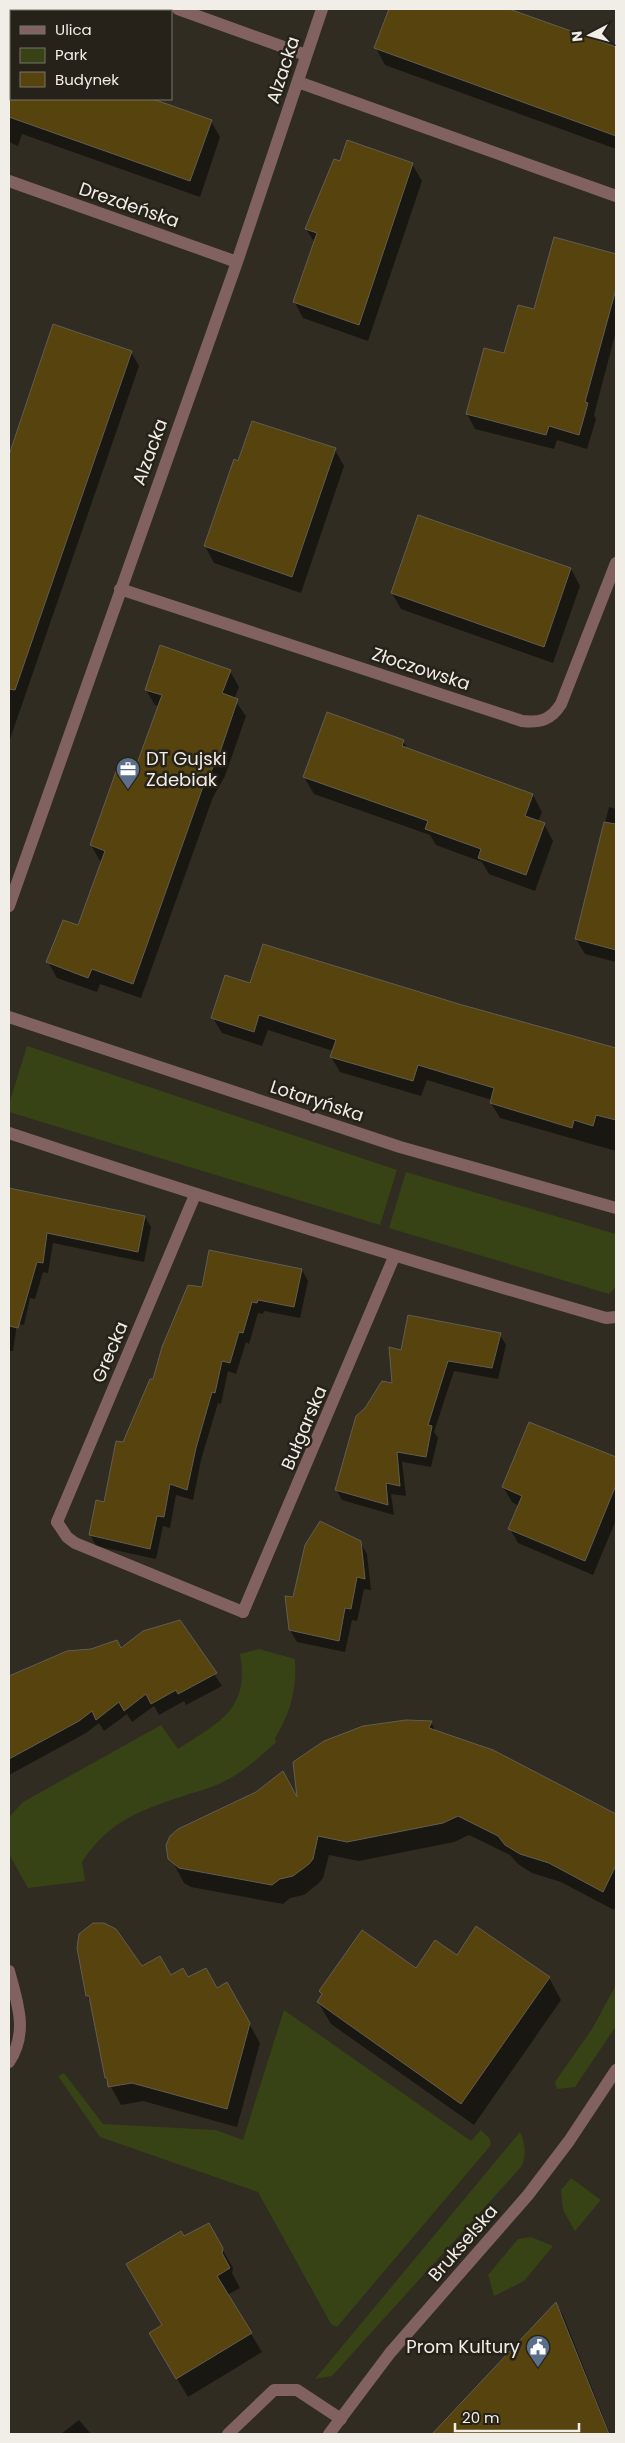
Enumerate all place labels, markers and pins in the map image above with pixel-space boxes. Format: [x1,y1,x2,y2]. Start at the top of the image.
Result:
place label: DT Gujski Zdebiak [146,746,226,792]
office icon: DT Gujski Zdebiak [115,756,141,790]
place label: Prom Kultury [406,2334,520,2359]
public building icon: Prom Kultury [525,2334,551,2368]

